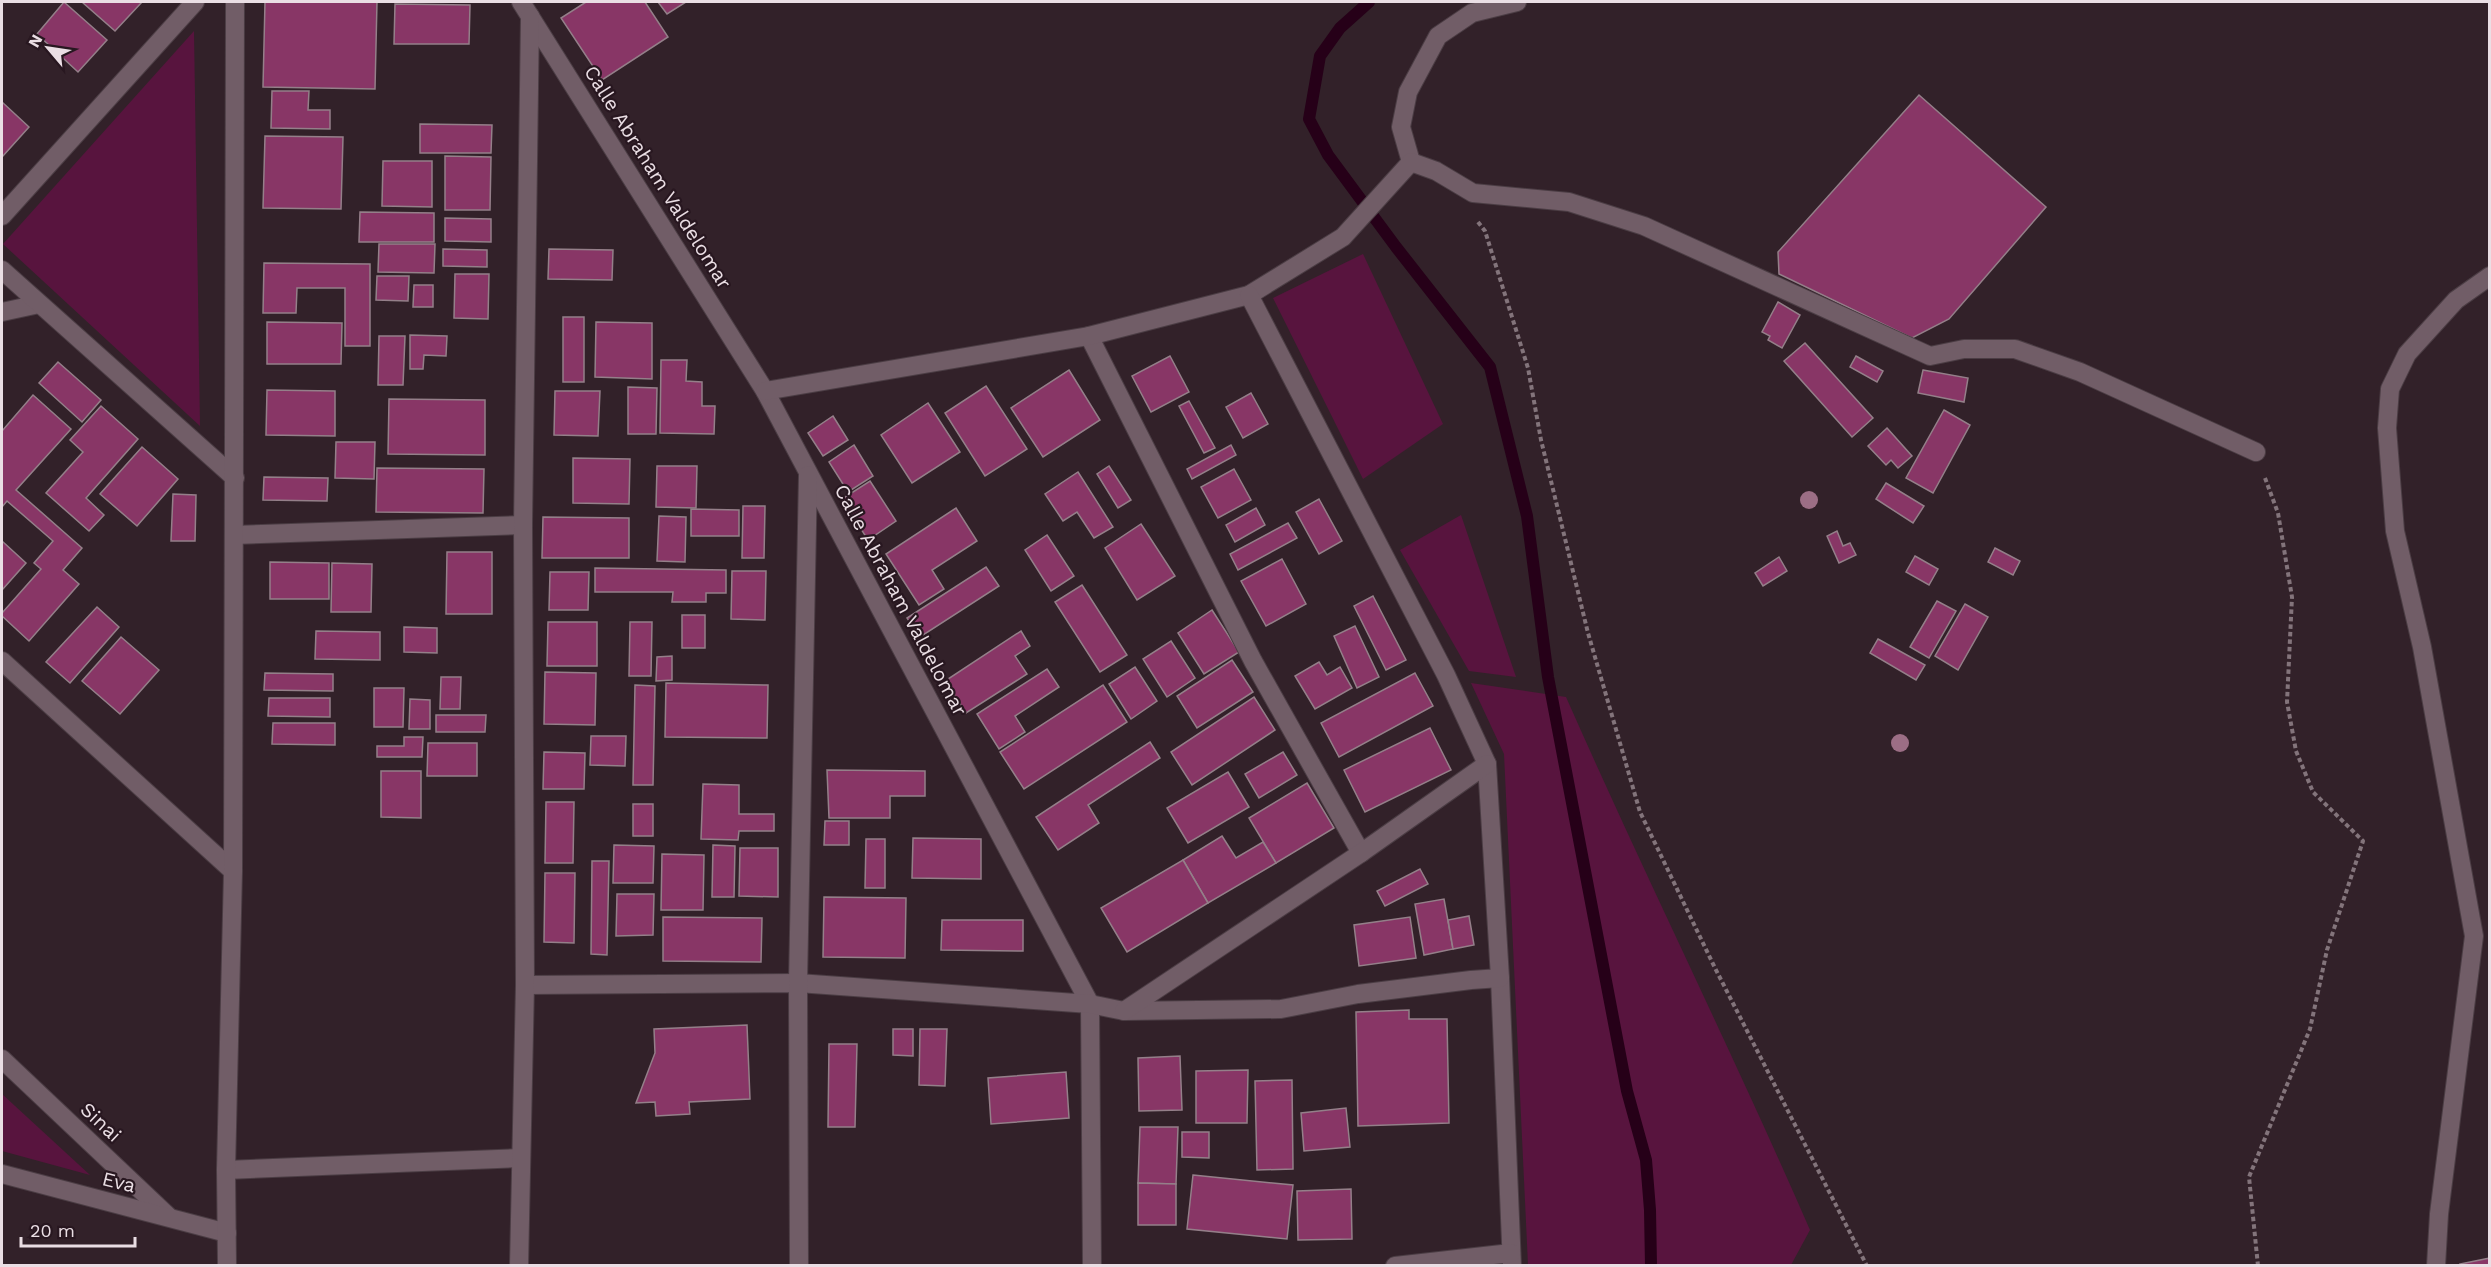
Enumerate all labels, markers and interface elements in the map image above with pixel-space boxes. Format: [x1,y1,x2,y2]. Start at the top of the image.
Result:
north arrow [18,18,78,78]
text: N [24,31,47,51]
street label: Calle Abraham Valdelomar [579,61,737,293]
street label: Calle Abraham Valdelomar [830,480,972,720]
street label: Sinai [76,1097,126,1147]
street label: Eva [100,1166,138,1198]
scale bar [21,1210,135,1248]
text: 20 m [30,1220,75,1241]

